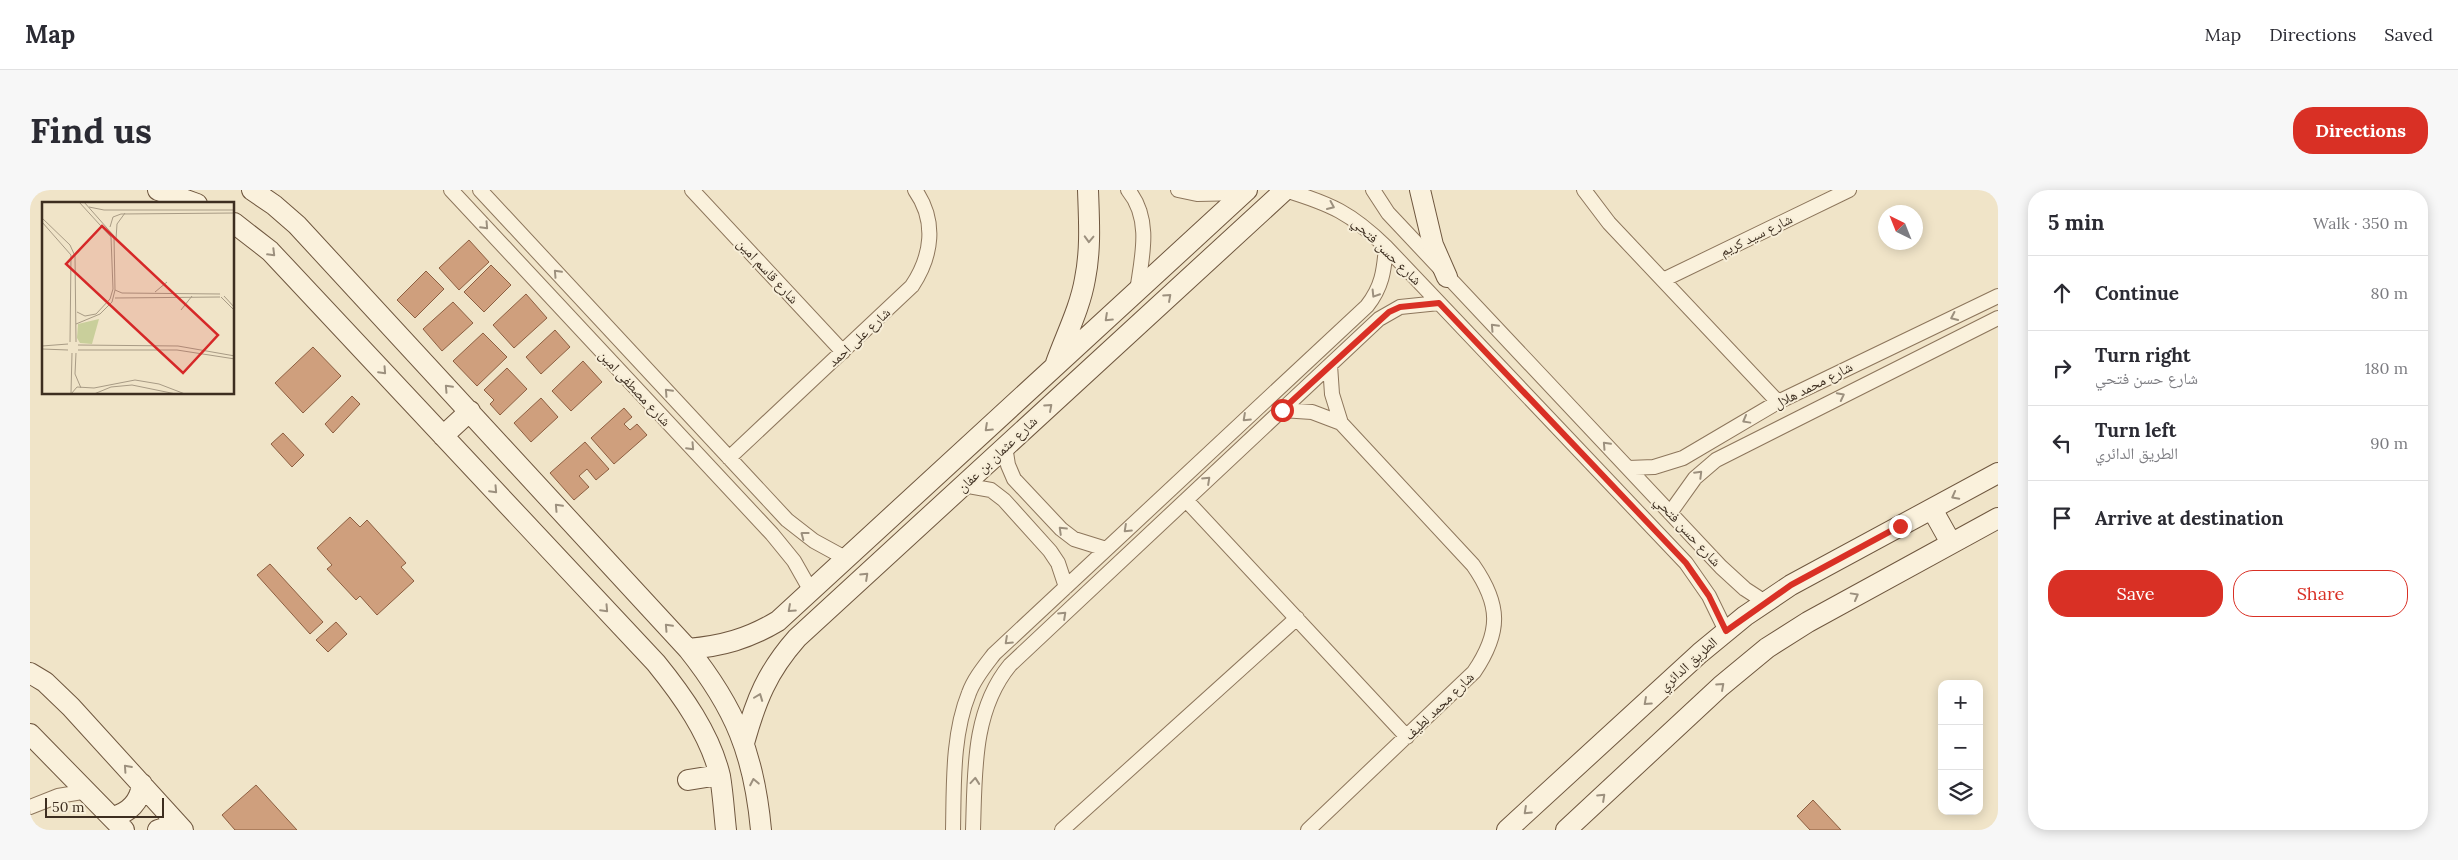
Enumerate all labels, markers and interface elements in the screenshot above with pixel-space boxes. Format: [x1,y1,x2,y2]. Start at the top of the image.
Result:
text: Map [25,19,75,50]
text: Map [2205,23,2241,46]
text: Directions [2269,23,2356,46]
text: Saved [2384,23,2433,46]
button: Directions [2293,107,2428,154]
text: Find us [30,108,152,153]
one-way arrow [1326,199,1335,210]
inset map [42,202,235,395]
north arrow [1878,205,1923,250]
text: 5 min [2048,209,2104,236]
street label: شارع سيد كريم [1717,210,1796,261]
street label: شارع حسن فتحي [1347,213,1426,291]
text: Walk · 350 m [2313,213,2408,233]
one-way arrow [479,220,488,229]
street label: شارع قاسم امين [732,235,803,308]
one-way arrow [1084,235,1094,243]
one-way arrow [266,247,275,256]
one-way arrow [554,270,563,279]
icon: ahead [2048,279,2076,307]
text: Continue [2095,281,2179,305]
text: 80 m [2371,283,2408,303]
one-way arrow [1372,288,1381,297]
one-way arrow [1163,294,1172,303]
street label: شارع على احمد [824,304,895,371]
one-way arrow [1950,311,1959,321]
one-way arrow [1104,312,1113,321]
one-way arrow [1491,323,1500,332]
text: Turn right [2095,343,2191,367]
street label: شارع مصطفى امين [594,346,675,431]
icon: right [2048,354,2076,382]
street label: شارع محمد هلال [1771,357,1856,413]
text: 180 m [2365,358,2408,378]
one-way arrow [377,366,386,375]
text: شارع حسن فتحي [2095,368,2198,388]
one-way arrow [445,384,454,393]
one-way arrow [665,389,674,398]
one-way arrow [1836,392,1845,402]
route start [1271,399,1294,422]
one-way arrow [1043,403,1052,412]
street label: شارع عثمان بن عفان [953,412,1042,497]
one-way arrow [1242,413,1251,422]
one-way arrow [1742,414,1751,424]
text: Turn left [2095,418,2176,442]
one-way arrow [985,422,994,431]
icon: left [2048,429,2076,457]
text: 90 m [2370,433,2408,453]
one-way arrow [1603,441,1612,450]
one-way arrow [685,442,694,451]
text: الطريق الدائري [2095,443,2178,463]
one-way arrow [1694,471,1703,480]
one-way arrow [1202,477,1211,486]
one-way arrow [488,485,497,494]
one-way arrow [1951,490,1960,500]
street label: شارع حسن فتحي [1649,492,1725,572]
one-way arrow [555,504,564,513]
icon: arrive [2048,504,2076,532]
text: Arrive at destination [2095,506,2284,530]
route end [1889,515,1912,538]
one-way arrow [1124,523,1133,532]
one-way arrow [1059,527,1068,536]
one-way arrow [801,532,810,540]
button: Save [2048,570,2223,617]
button: Share [2233,570,2408,617]
one-way arrow [859,573,868,582]
one-way arrow [1850,592,1859,602]
one-way arrow [599,603,608,612]
one-way arrow [788,603,797,612]
one-way arrow [1058,612,1067,621]
one-way arrow [665,623,674,632]
street label: الطريق الدائري [1655,633,1723,697]
one-way arrow [1005,635,1014,644]
street label: شارع محمد لطيف [1400,668,1478,745]
map controls [1938,680,1983,815]
button: + [1938,680,1983,725]
one-way arrow [1716,683,1725,692]
one-way arrow [753,693,763,701]
one-way arrow [1643,696,1652,705]
button: − [1938,725,1983,770]
one-way arrow [124,764,133,773]
button: layers [1938,770,1983,815]
one-way arrow [750,777,760,786]
one-way arrow [970,777,981,785]
one-way arrow [1596,794,1605,803]
scale bar [45,795,164,818]
text: 50 m [52,798,85,816]
one-way arrow [1524,805,1533,814]

